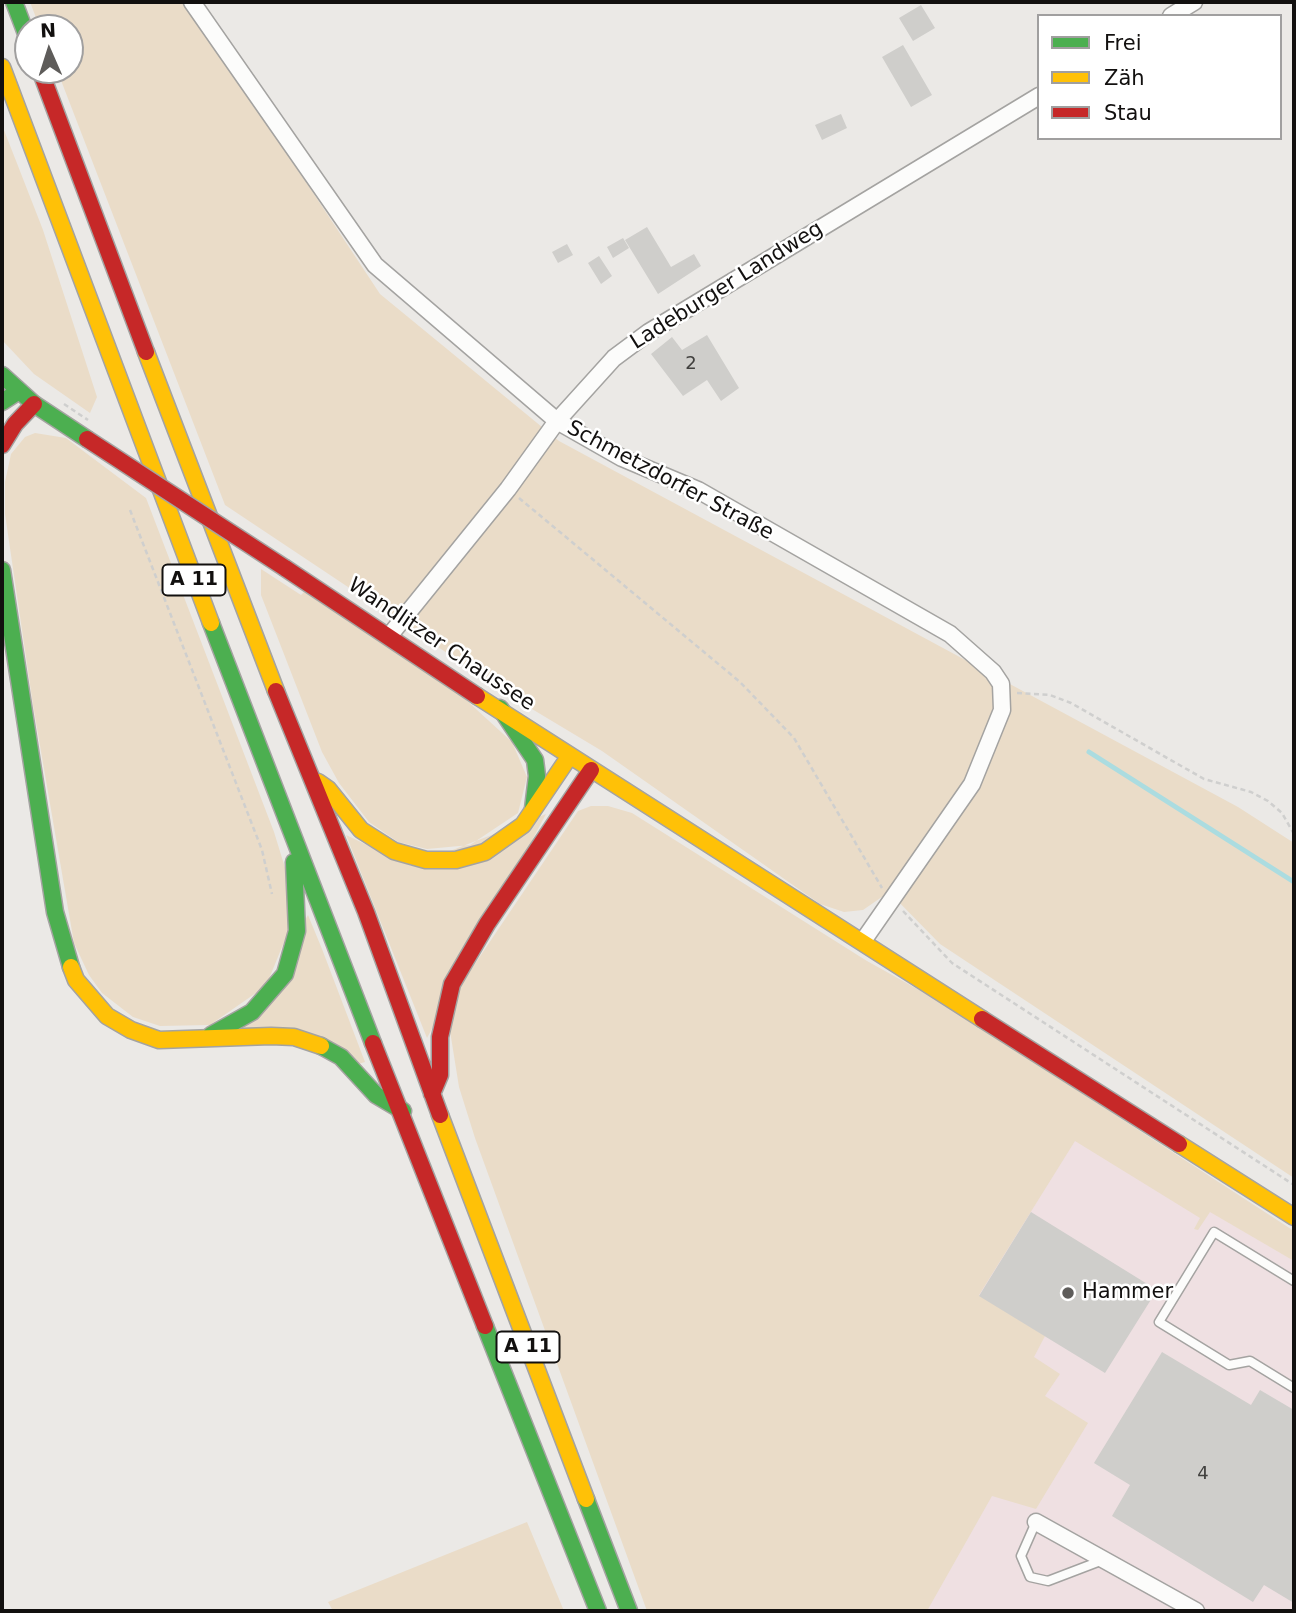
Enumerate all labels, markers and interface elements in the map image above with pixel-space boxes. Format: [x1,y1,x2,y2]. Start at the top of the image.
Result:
north arrow [14,14,84,84]
legend [1037,14,1282,140]
text: N [39,19,57,41]
text: Frei [1104,31,1141,55]
text: Zäh [1104,66,1145,90]
text: Stau [1104,101,1152,125]
street label: Ladeburger Landweg [626,217,828,355]
house number: 2 [685,353,697,375]
street label: Schmetzdorfer Straße [562,416,778,546]
road number: A 11 [162,565,226,596]
street label: Wandlitzer Chaussee [343,573,539,717]
place label: Hammer [1082,1280,1173,1306]
marker: Hammer [1060,1285,1076,1301]
road number: A 11 [496,1331,560,1362]
house number: 4 [1197,1463,1209,1485]

